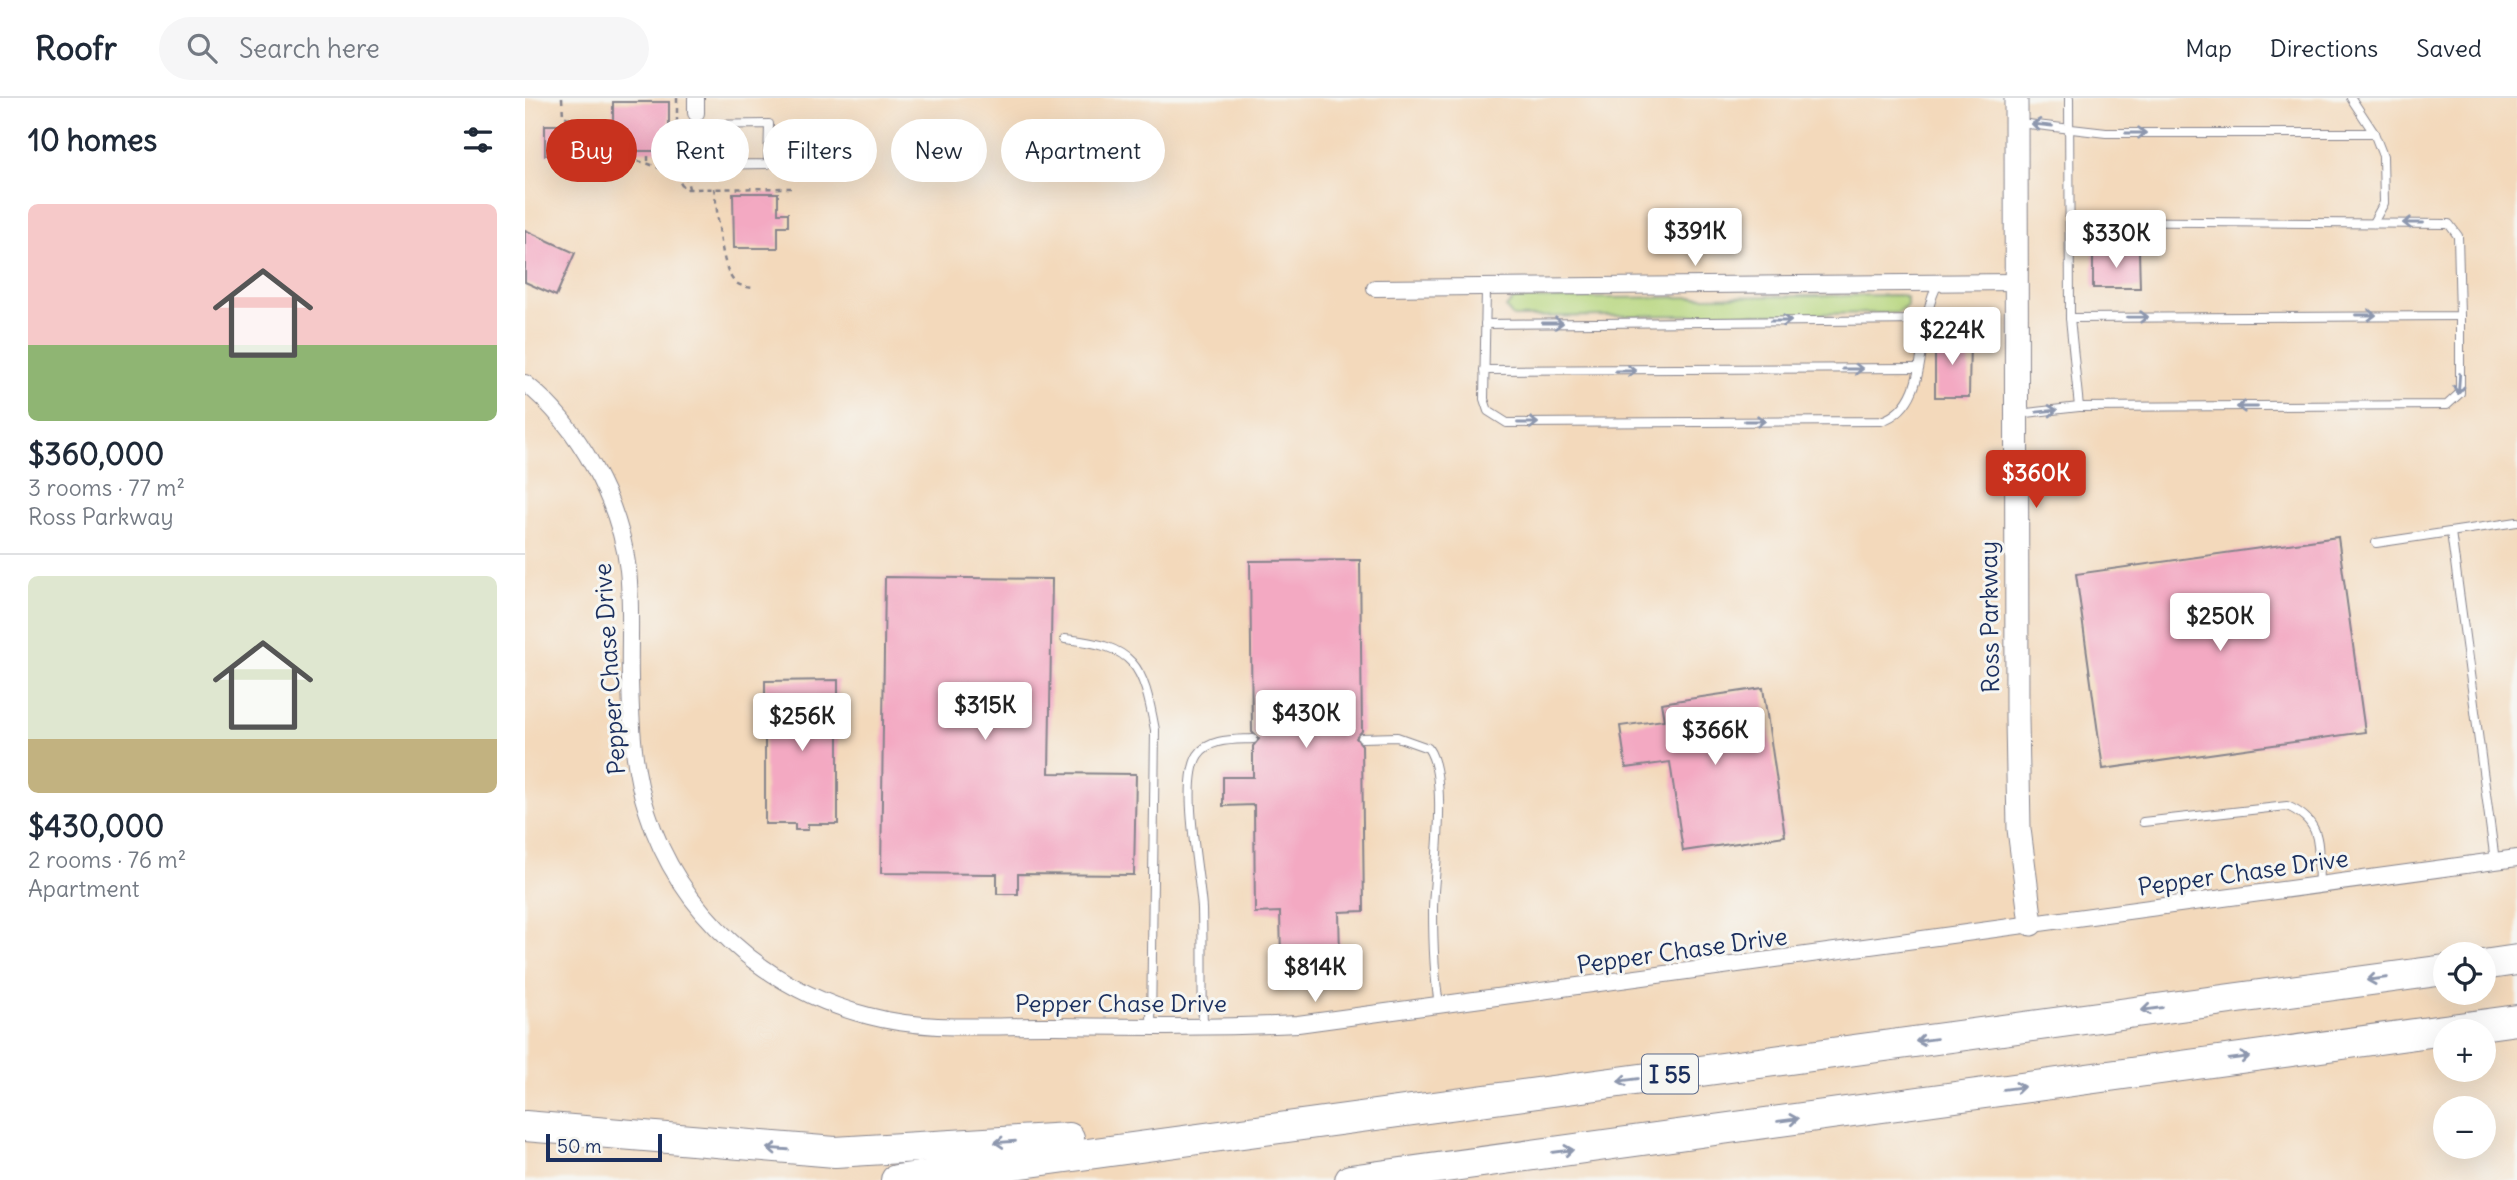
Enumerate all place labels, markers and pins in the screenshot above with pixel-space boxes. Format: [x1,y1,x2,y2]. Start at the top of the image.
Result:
pin: $391K [1646,208,1744,268]
pin: $330K [2067,211,2165,270]
pin: $224K [1903,308,2001,367]
pin: $360K [1987,450,2085,510]
pin: $250K [2171,594,2269,653]
pin: $315K [936,682,1034,742]
pin: $430K [1257,690,1355,750]
pin: $256K [753,694,851,753]
pin: $366K [1666,708,1764,767]
pin: $814K [1266,944,1364,1004]

